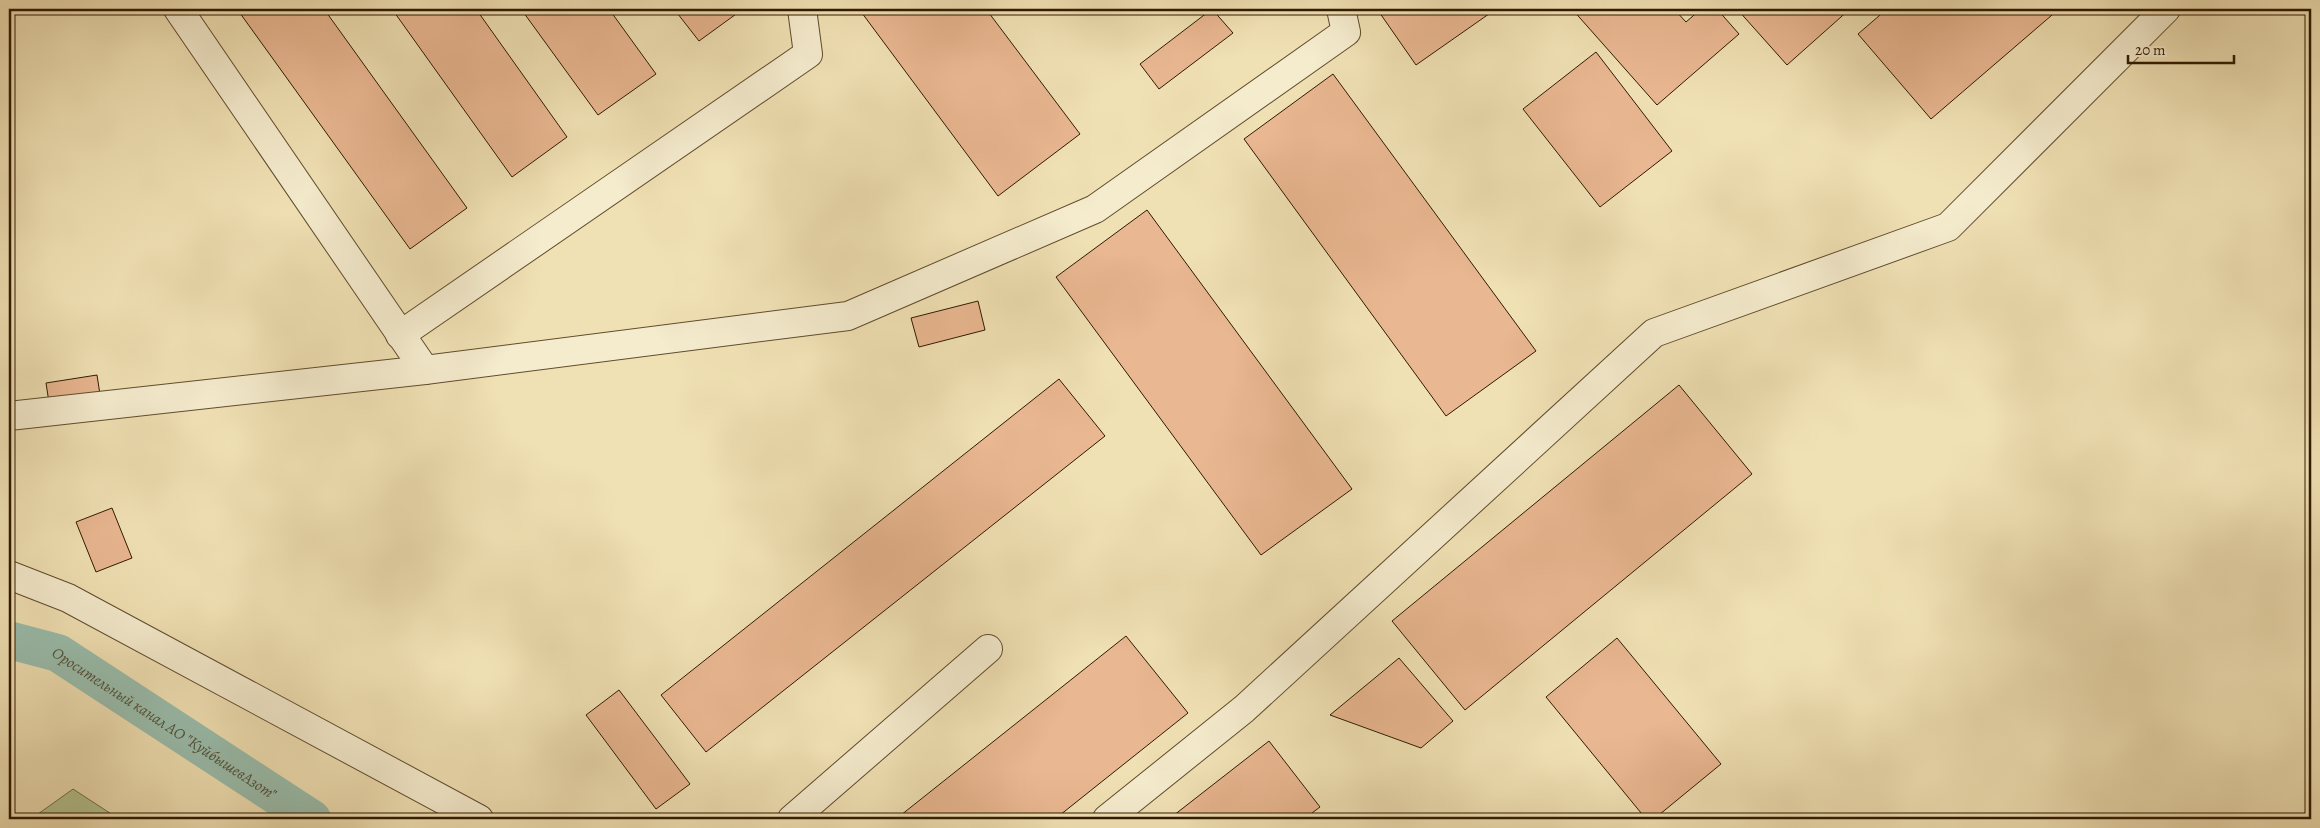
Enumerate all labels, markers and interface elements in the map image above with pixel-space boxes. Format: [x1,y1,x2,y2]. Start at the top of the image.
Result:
scale bar [2128,32,2234,64]
text: 20 m [2135,40,2166,60]
water label: Оросительный канал АО "КуйбышевАзот" [47,642,281,805]

